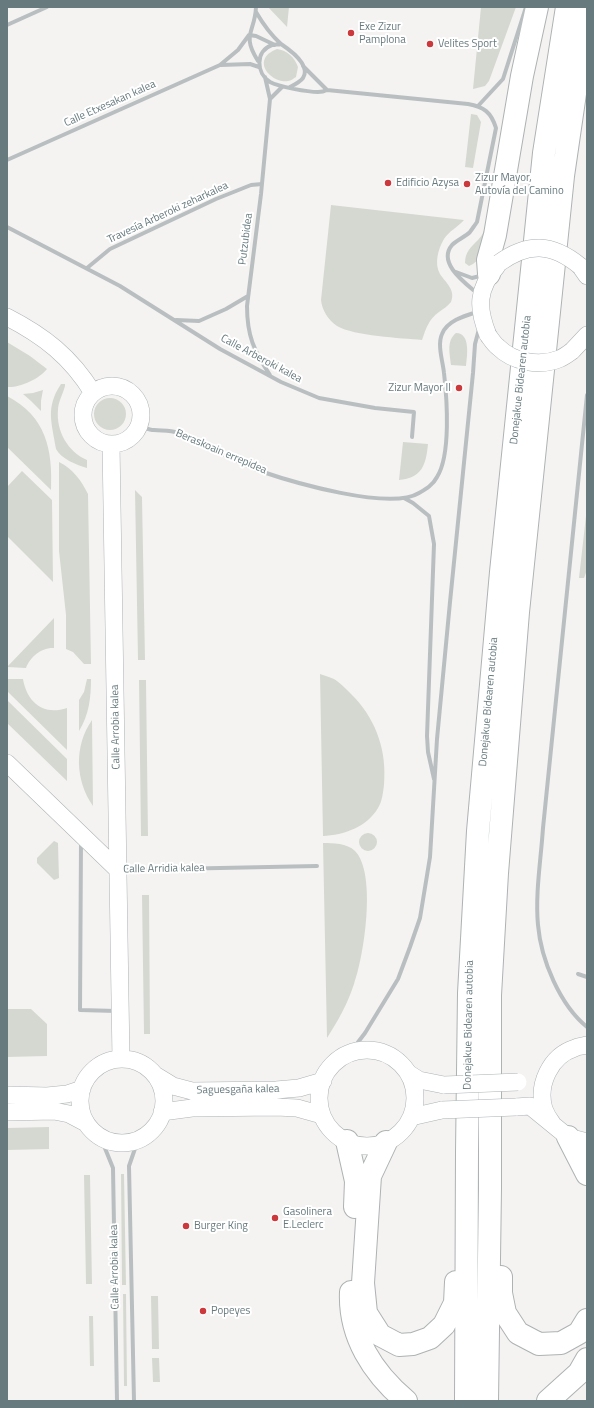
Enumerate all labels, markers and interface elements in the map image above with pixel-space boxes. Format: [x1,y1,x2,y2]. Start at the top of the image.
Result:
place label: Exe Zizur Pamplona [359,20,406,46]
marker: Exe Zizur Pamplona [346,28,356,38]
place label: Velites Sport [438,37,497,51]
marker: Velites Sport [425,39,435,49]
street label: Calle Etxesakan kalea [62,78,158,130]
place label: Zizur Mayor, Autovía del Camino [475,171,564,197]
place label: Edificio Azysa [396,176,459,190]
marker: Edificio Azysa [383,178,393,188]
street label: Travesía Arberoki zeharkalea [106,179,230,247]
marker: Zizur Mayor, Autovía del Camino [462,179,472,189]
street label: Putzubidea [236,212,256,266]
street label: Donejakue Bidearen autobia [508,315,534,445]
street label: Calle Arberoki kalea [218,332,304,386]
place label: Zizur Mayor II [388,381,451,395]
marker: Zizur Mayor II [454,383,464,393]
street label: Beraskoain errepidea [173,427,269,477]
street label: Donejakue Bidearen autobia [477,637,501,767]
street label: Calle Arrobia kalea [109,684,123,770]
street label: Calle Arridia kalea [123,862,205,876]
street label: Donejakue Bidearen autobia [461,960,477,1090]
street label: Saguesgaña kalea [196,1083,280,1097]
place label: Gasolinera E.Leclerc [283,1205,332,1231]
marker: Gasolinera E.Leclerc [270,1213,280,1223]
place label: Burger King [194,1219,248,1233]
marker: Burger King [181,1221,191,1231]
street label: Calle Arrobia kalea [108,1224,122,1310]
place label: Popeyes [211,1304,250,1318]
marker: Popeyes [198,1306,208,1316]

